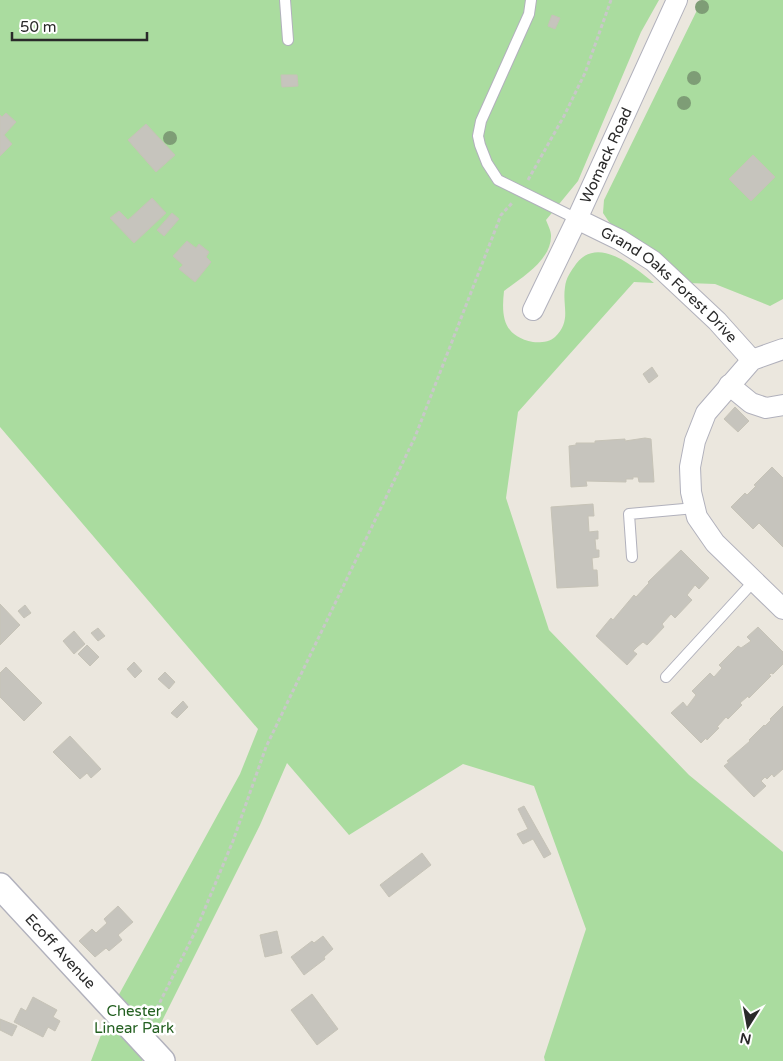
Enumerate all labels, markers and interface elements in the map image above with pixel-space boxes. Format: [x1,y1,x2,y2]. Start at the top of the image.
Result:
scale bar [12,10,148,42]
text: 50 m [20,18,57,36]
street label: Womack Road [576,105,636,206]
street label: Grand Oaks Forest Drive [598,223,741,346]
street label: Ecoff Avenue [21,910,100,993]
north arrow [723,1001,773,1051]
park label: Chester Linear Park [94,1002,174,1037]
text: N [738,1029,753,1048]

